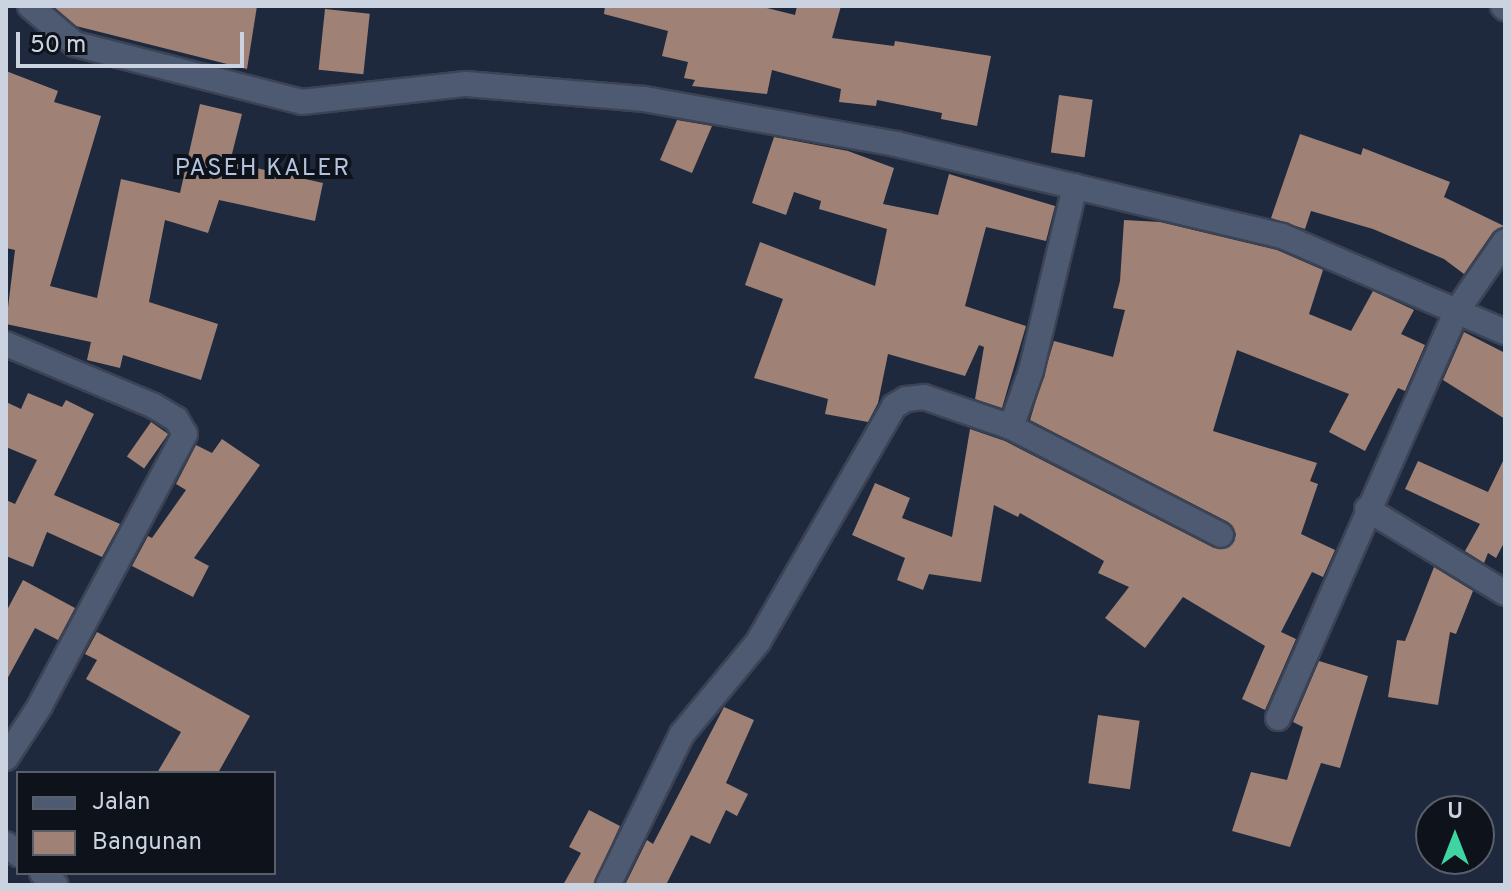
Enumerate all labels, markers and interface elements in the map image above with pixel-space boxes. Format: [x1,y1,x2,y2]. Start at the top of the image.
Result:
scale bar [20,16,248,66]
text: 50 m [30,31,86,61]
district label: PASEH KALER [175,156,351,184]
legend [16,771,276,875]
text: Jalan [92,788,150,818]
north arrow [1415,795,1495,875]
text: U [1447,799,1463,826]
text: Bangunan [92,828,202,858]

